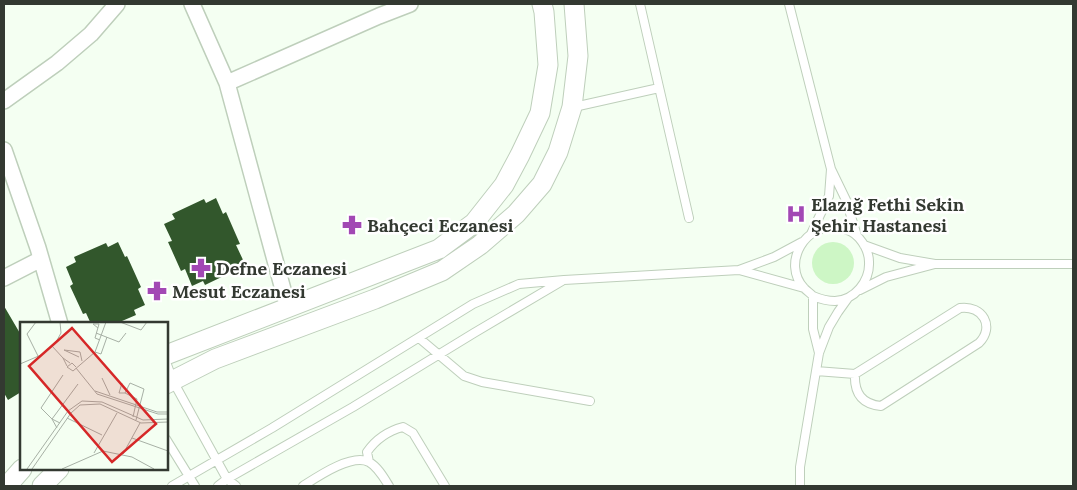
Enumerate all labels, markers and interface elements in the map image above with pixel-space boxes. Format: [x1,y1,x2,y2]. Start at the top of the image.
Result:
place label: Elazığ Fethi Sekin Şehir Hastanesi [811,193,965,237]
hospital icon: Elazığ Fethi Sekin Şehir Hastanesi [785,203,807,225]
pharmacy icon: Bahçeci Eczanesi [341,214,363,236]
place label: Bahçeci Eczanesi [367,214,514,237]
pharmacy icon: Defne Eczanesi [190,257,212,279]
place label: Defne Eczanesi [216,257,347,280]
pharmacy icon: Mesut Eczanesi [146,280,168,302]
place label: Mesut Eczanesi [172,280,306,303]
inset map [20,322,168,470]

